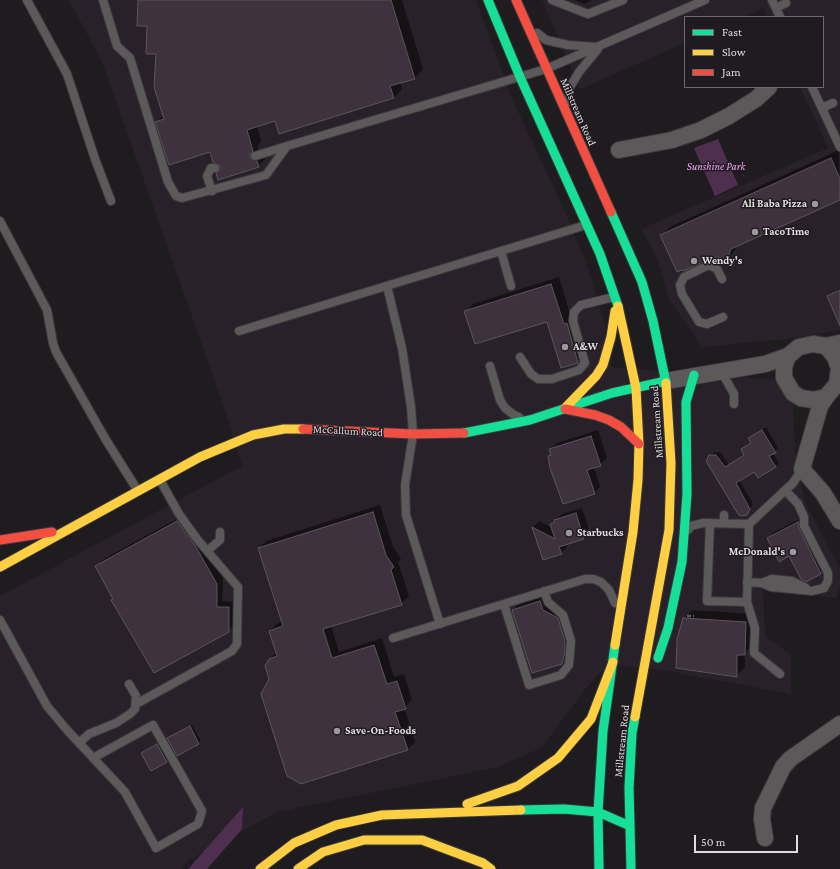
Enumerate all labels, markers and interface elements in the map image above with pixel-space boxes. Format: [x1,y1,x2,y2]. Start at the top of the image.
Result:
legend [684,16,824,88]
text: Fast [722,25,742,39]
text: Slow [722,45,746,59]
text: Jam [722,65,741,79]
street label: Millstream Road [557,76,599,148]
park label: Sunshine Park [687,160,745,174]
place label: Ali Baba Pizza [742,197,807,211]
marker: Ali Baba Pizza [810,199,820,209]
place label: TacoTime [763,225,809,239]
marker: TacoTime [750,227,760,237]
place label: Wendy's [702,254,742,268]
marker: Wendy's [689,256,699,266]
place label: A&W [573,340,598,354]
marker: A&W [560,342,570,352]
street label: Millstream Road [648,385,666,459]
street label: McCallum Road [313,423,383,439]
place label: Starbucks [577,526,624,540]
marker: Starbucks [564,528,574,538]
place label: McDonald's [729,545,785,559]
marker: McDonald's [788,547,798,557]
street label: Millstream Road [612,704,632,778]
place label: Save-On-Foods [345,724,416,738]
marker: Save-On-Foods [332,726,342,736]
scale bar [696,827,800,853]
text: 50 m [701,835,725,849]

